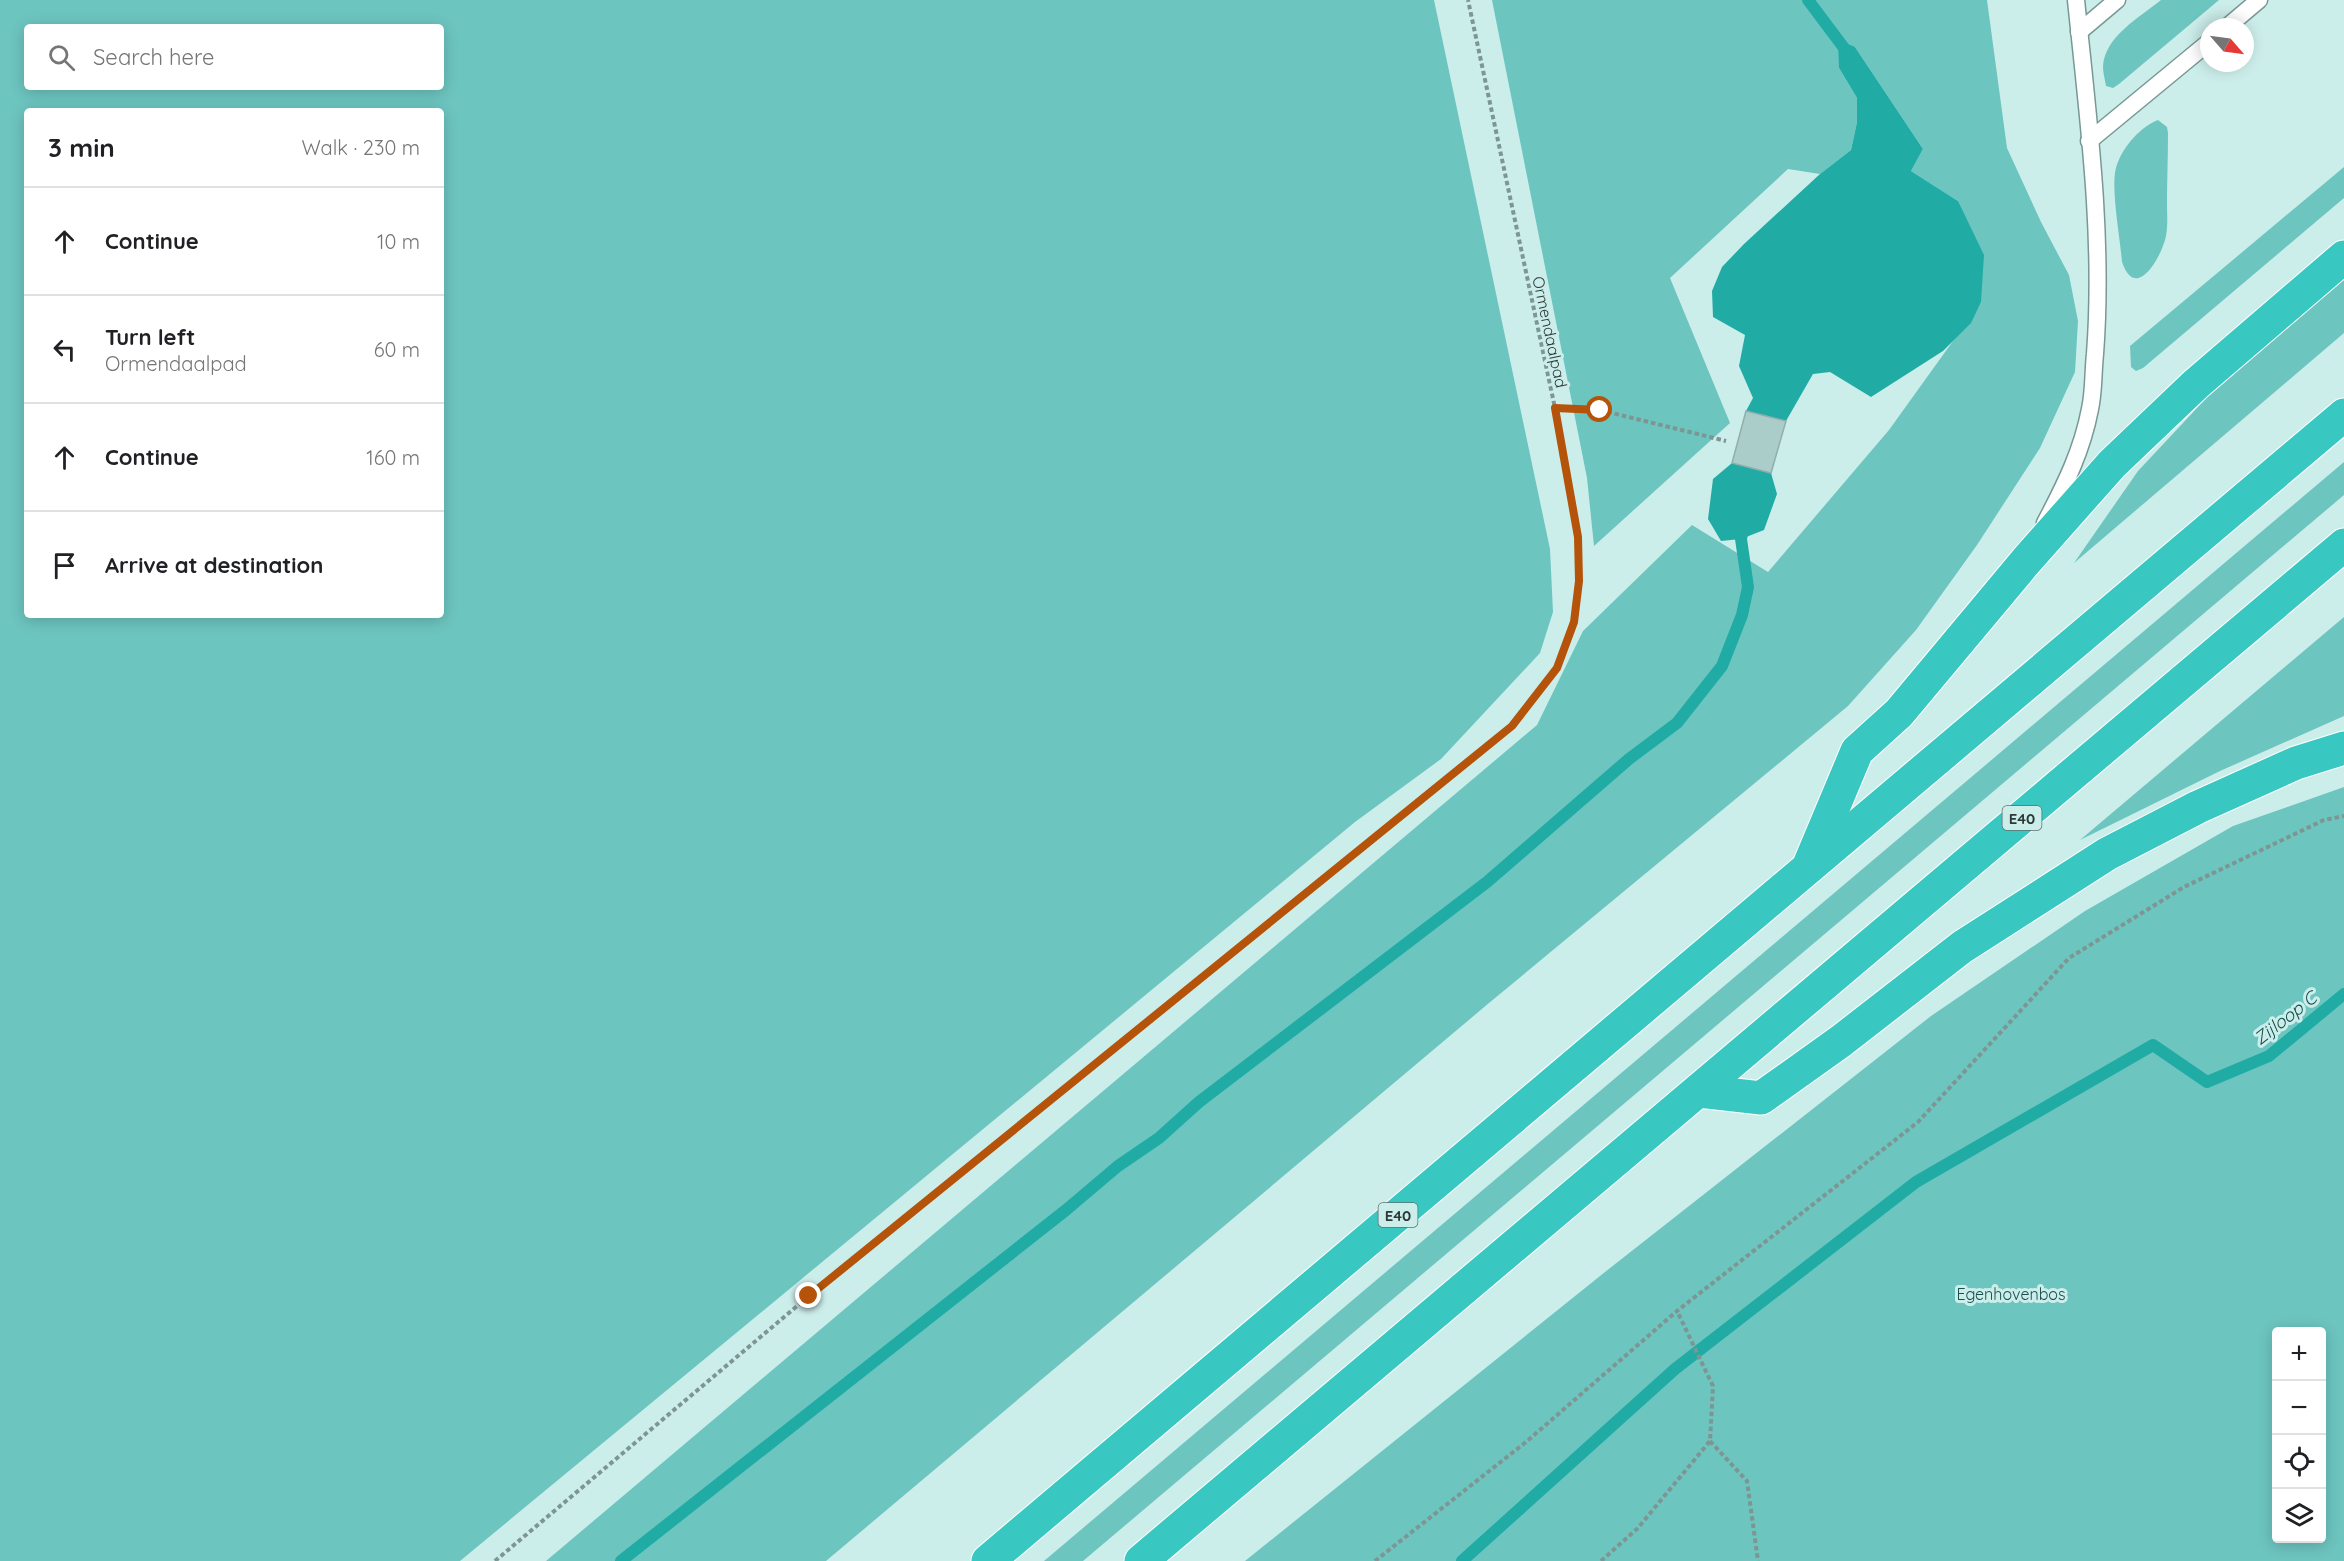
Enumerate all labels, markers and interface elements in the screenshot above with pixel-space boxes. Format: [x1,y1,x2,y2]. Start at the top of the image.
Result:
north arrow [2200,18,2254,72]
search box [24,24,444,90]
icon: search [45,41,78,74]
text: Search here [93,43,214,71]
text: 3 min [48,131,115,164]
text: Walk · 230 m [301,135,420,160]
icon: ahead [48,225,81,258]
text: Continue [105,227,199,255]
text: 10 m [377,229,420,254]
street label: Ormendaalpad [1528,275,1572,389]
text: Turn left [105,323,195,351]
icon: left [48,333,81,366]
text: 60 m [374,337,420,362]
text: Ormendaalpad [105,351,247,376]
route start [1586,396,1612,422]
icon: ahead [48,441,81,474]
text: Continue [105,443,199,471]
text: 160 m [366,445,420,470]
icon: arrive [48,549,81,582]
text: Arrive at destination [105,551,323,579]
road number: E40 [2002,806,2042,830]
water label: Zijloop C [2249,985,2323,1050]
road number: E40 [1378,1203,1418,1227]
route end [795,1282,821,1308]
park label: Egenhovenbos [1956,1284,2066,1304]
map controls [2272,1327,2326,1543]
button: + [2272,1327,2326,1381]
button: − [2272,1381,2326,1435]
button: locate [2272,1435,2326,1489]
button: layers [2272,1489,2326,1543]

